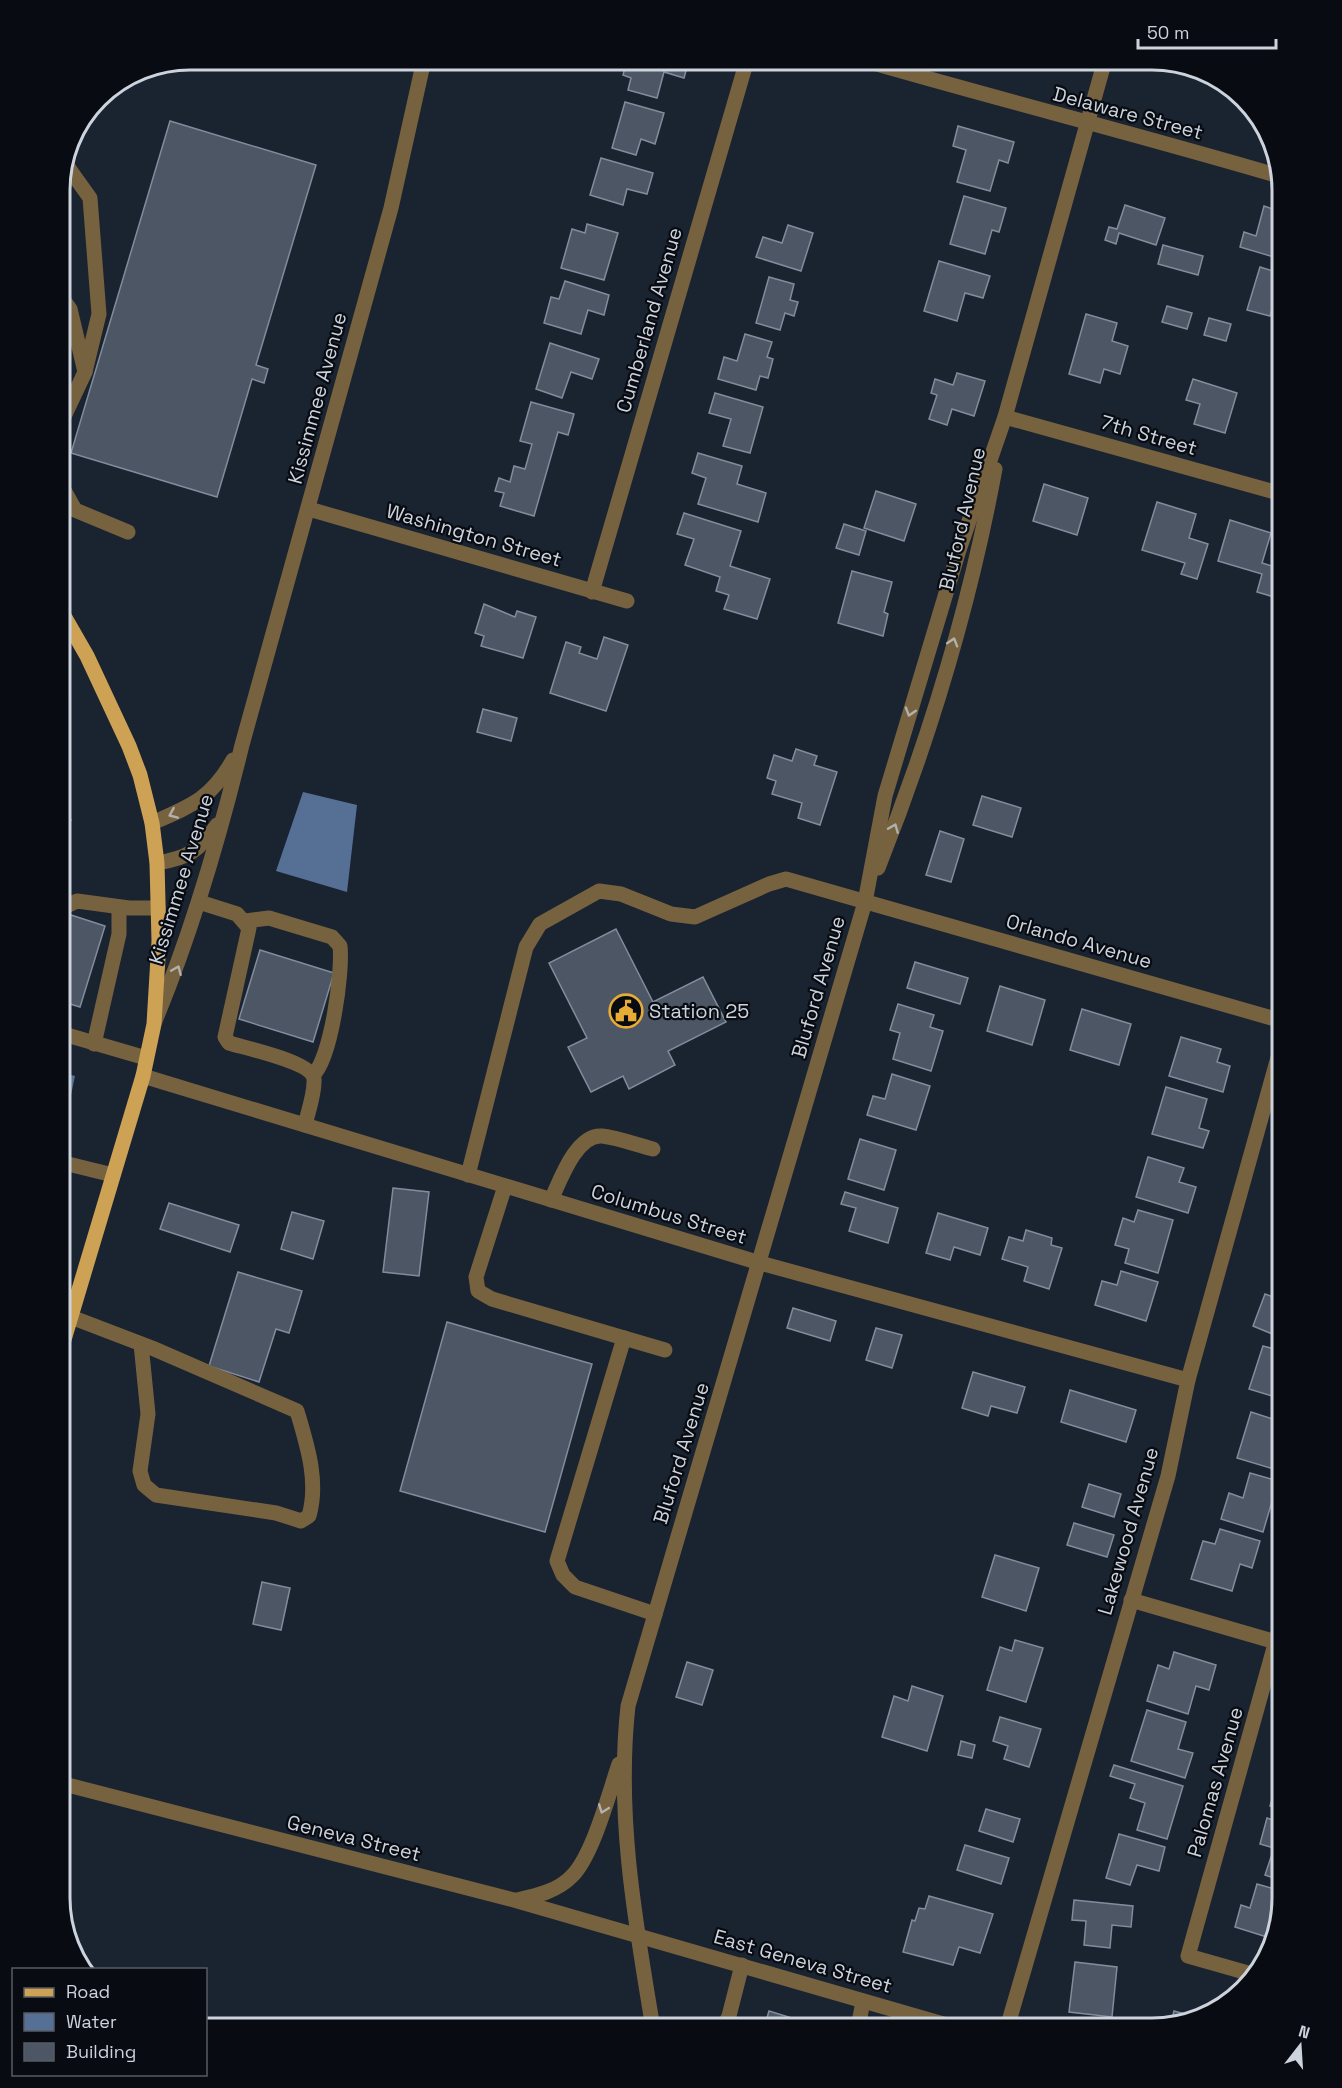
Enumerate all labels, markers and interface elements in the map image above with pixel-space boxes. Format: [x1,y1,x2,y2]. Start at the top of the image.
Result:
scale bar [1138,12,1276,50]
text: 50 m [1147,21,1189,44]
street label: Delaware Street [1050,81,1206,145]
street label: Cumberland Avenue [610,224,688,416]
street label: Kissimmee Avenue [282,309,352,487]
street label: 7th Street [1098,409,1200,461]
street label: Bluford Avenue [933,445,991,593]
street label: Washington Street [383,498,565,572]
one-way arrow [946,637,958,648]
one-way arrow [905,706,917,717]
street label: Kissimmee Avenue [143,791,219,967]
one-way arrow [169,807,180,819]
one-way arrow [887,823,899,834]
street label: Orlando Avenue [1003,908,1155,974]
street label: Bluford Avenue [785,913,851,1061]
one-way arrow [169,965,181,976]
public building icon: Station 25 [608,993,644,1029]
place label: Station 25 [649,998,749,1024]
street label: Columbus Street [588,1178,750,1250]
street label: Bluford Avenue [647,1379,715,1527]
street label: Lakewood Avenue [1092,1444,1164,1618]
street label: Palomas Avenue [1181,1704,1249,1860]
one-way arrow [597,1803,610,1814]
street label: Geneva Street [284,1809,424,1867]
street label: East Geneva Street [711,1923,895,1999]
legend [12,1968,207,2076]
text: Road [66,1980,110,2003]
text: Water [66,2010,117,2033]
north arrow [1270,2016,1330,2076]
text: N [1296,2021,1312,2044]
text: Building [66,2040,136,2063]

